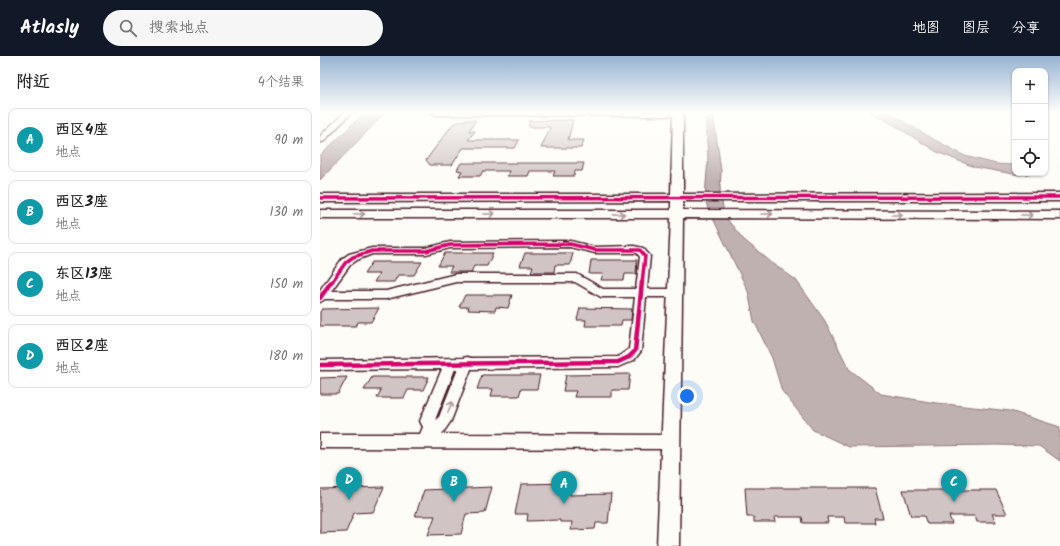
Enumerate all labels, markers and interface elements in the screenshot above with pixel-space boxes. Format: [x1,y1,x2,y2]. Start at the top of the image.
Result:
search box [103,10,383,46]
text: Atlasly [20,13,79,43]
text: 搜索地点 [149,16,209,40]
icon: search [117,17,139,39]
text: 地图 [912,17,940,39]
text: 图层 [962,17,990,39]
text: 分享 [1012,17,1040,39]
map controls [1012,68,1048,176]
button: + [1012,68,1048,104]
text: 附近 [16,69,50,96]
text: 4个结果 [258,72,304,93]
button: − [1012,104,1048,140]
text: 西区4座 [55,118,108,142]
text: A [26,130,34,151]
text: 90 m [275,130,303,151]
button: locate [1012,140,1048,176]
text: 地点 [55,142,81,163]
text: 西区3座 [55,190,108,214]
text: B [26,202,34,223]
text: 130 m [269,202,303,223]
one-way arrow [352,210,365,218]
one-way arrow [482,210,495,218]
one-way arrow [612,210,625,218]
one-way arrow [760,210,773,218]
one-way arrow [890,211,903,219]
one-way arrow [1020,211,1033,219]
text: 地点 [55,214,81,235]
text: 东区13座 [55,262,113,286]
text: C [26,274,34,295]
text: 150 m [270,274,303,295]
text: 地点 [55,286,81,307]
text: 西区2座 [55,334,109,358]
text: D [26,346,34,367]
text: 180 m [269,346,303,367]
text: 地点 [55,358,81,379]
your location [677,386,697,406]
one-way arrow [447,401,455,413]
pin: D [336,467,362,500]
pin: B [441,469,467,502]
pin: C [941,469,967,502]
pin: A [551,471,577,504]

